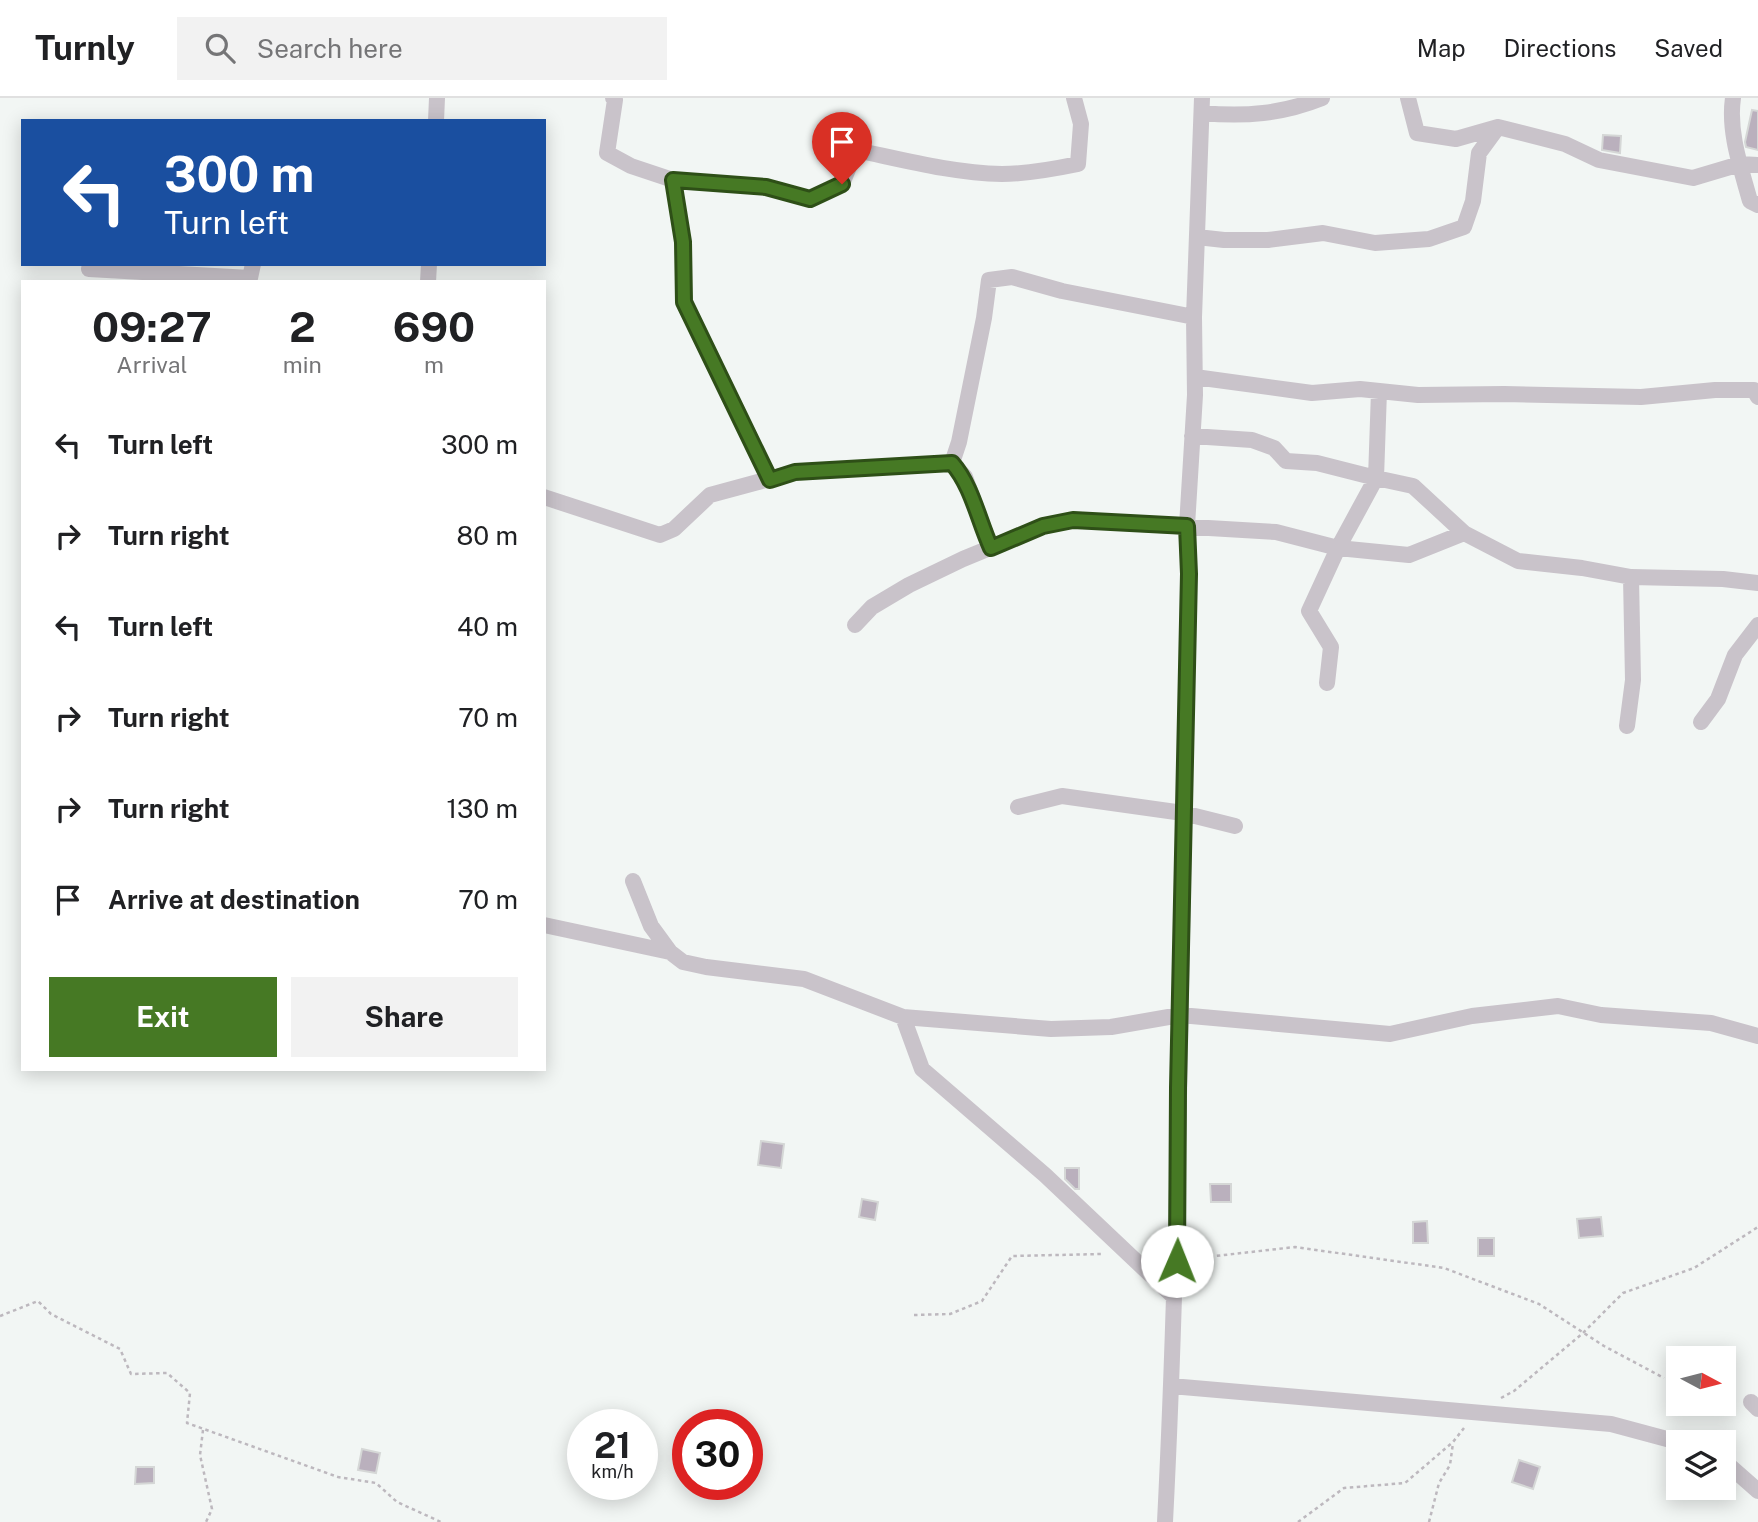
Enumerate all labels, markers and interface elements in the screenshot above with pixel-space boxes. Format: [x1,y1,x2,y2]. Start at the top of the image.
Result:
search box [177,17,667,80]
text: Turnly [35,29,135,67]
icon: search [201,29,239,67]
text: Search here [257,33,403,64]
text: Map [1417,34,1466,62]
text: Directions [1504,34,1616,62]
text: Saved [1654,34,1723,62]
pin [812,112,872,184]
icon: arrive [823,123,861,161]
text: 300 m [164,145,314,203]
icon: left [49,147,140,238]
text: Turn left [164,204,289,241]
text: 09:27 [92,302,212,351]
text: 2 [289,302,316,351]
text: 690 [393,302,475,351]
text: Arrival [116,351,187,378]
text: min [283,351,322,378]
text: m [424,351,444,378]
icon: left [49,426,87,464]
text: Turn left [108,429,213,460]
text: 300 m [441,429,518,460]
icon: right [49,517,87,555]
text: Turn right [108,520,230,551]
text: 80 m [457,520,518,551]
icon: left [49,608,87,646]
text: Turn left [108,611,213,642]
text: 40 m [457,611,518,642]
icon: right [49,699,87,737]
text: Turn right [108,702,230,733]
text: 70 m [458,702,518,733]
icon: right [49,790,87,828]
text: Turn right [108,793,230,824]
text: 130 m [446,793,518,824]
icon: arrive [49,881,87,919]
text: Arrive at destination [108,884,360,915]
text: 70 m [458,884,518,915]
button: Exit [49,977,277,1057]
button: Share [291,977,518,1057]
position arrow [1140,1224,1214,1298]
north arrow [1666,1346,1736,1416]
map controls [1666,1346,1736,1500]
speed limit sign: 30 [672,1409,763,1500]
text: 21 [594,1425,631,1466]
button: layers [1666,1430,1736,1500]
text: km/h [591,1461,634,1482]

